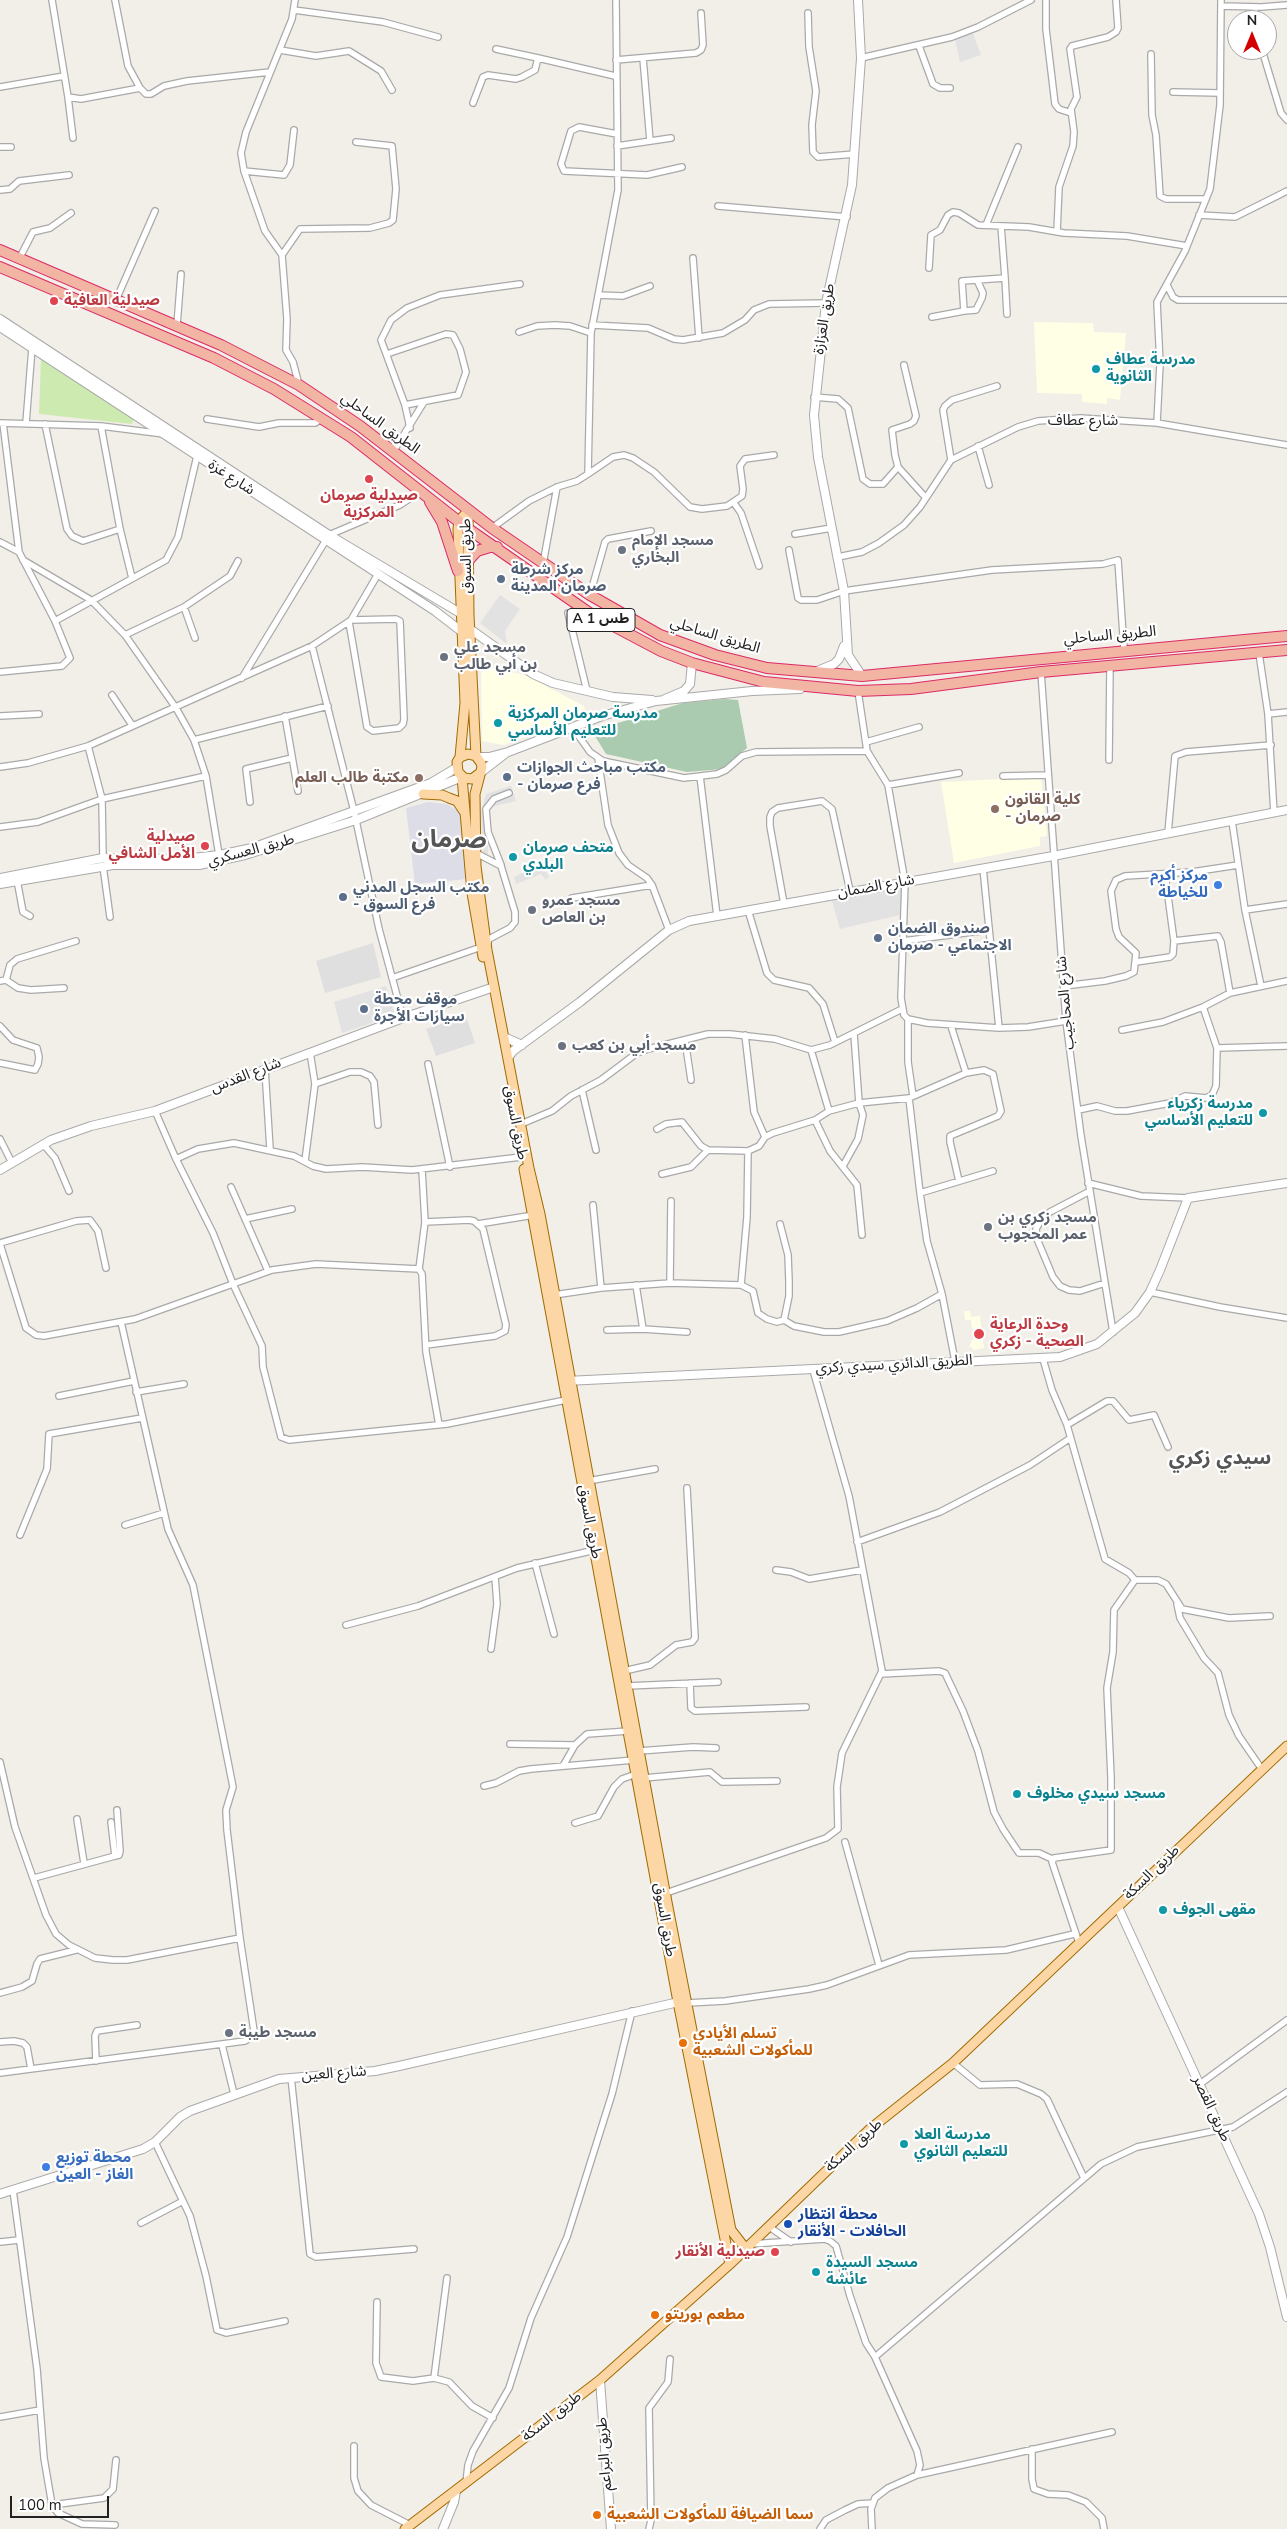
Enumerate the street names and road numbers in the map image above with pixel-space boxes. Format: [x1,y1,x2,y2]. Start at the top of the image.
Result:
street label: طريق العزازة [811,282,839,356]
street label: الطريق الساحلي [337,389,423,459]
street label: شارع عطاف [1048,412,1118,430]
street label: شارع غزة [204,456,258,500]
street label: طريق السوق [457,518,477,594]
road number: A 1 طس [567,608,635,632]
street label: الطريق الساحلي [668,614,762,658]
street label: الطريق الساحلي [1063,623,1157,649]
street label: طريق العسكري [206,831,296,871]
street label: شارع الضمان [836,871,916,903]
street label: شارع المحاجيب [1053,955,1079,1051]
street label: شارع القدس [208,1054,284,1098]
street label: طريق السوق [499,1084,531,1162]
street label: الطريق الدائري سيدي زكري [815,1352,973,1378]
street label: طريق السوق [573,1483,605,1561]
street label: طريق السكة [1120,1842,1184,1904]
street label: طريق السوق [649,1881,679,1959]
street label: شارع العين [301,2063,367,2085]
street label: طريق القصر [1188,2073,1234,2145]
street label: طريق السكة [822,2115,886,2177]
street label: طريق السكة [518,2388,586,2446]
street label: طريق البراعم [593,2417,617,2491]

